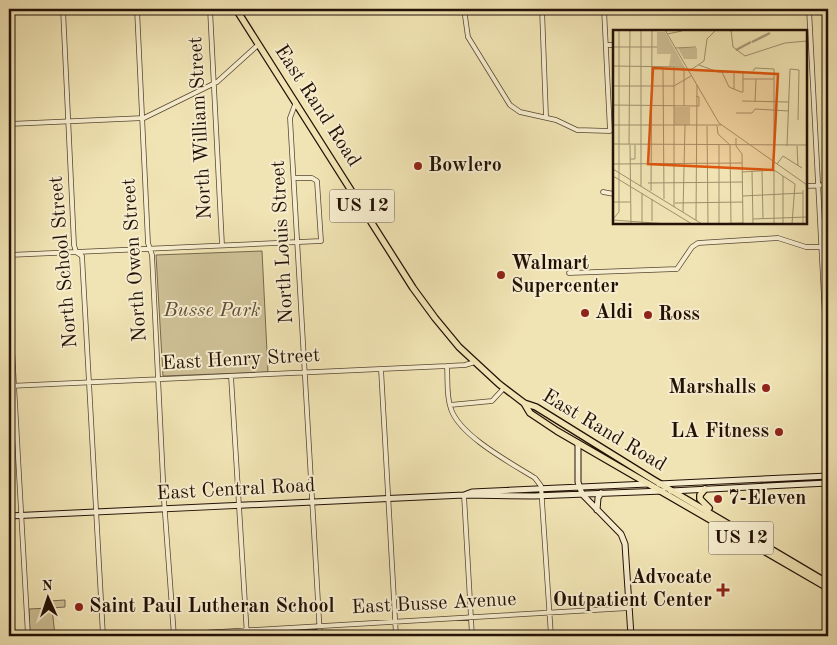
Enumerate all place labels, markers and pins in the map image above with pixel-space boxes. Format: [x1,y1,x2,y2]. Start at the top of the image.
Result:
place label: Bowlero [428,156,502,176]
marker: Bowlero [412,160,424,172]
place label: Walmart Supercenter [511,254,619,297]
marker: Walmart Supercenter [495,269,507,281]
place label: Aldi [595,303,633,323]
place label: Ross [658,305,700,325]
marker: Aldi [579,307,591,319]
marker: Ross [642,309,654,321]
place label: Marshalls [668,378,756,398]
marker: Marshalls [760,382,772,394]
place label: LA Fitness [671,422,769,442]
marker: LA Fitness [773,426,785,438]
place label: 7-Eleven [728,489,806,509]
marker: 7-Eleven [712,493,724,505]
place label: Advocate Outpatient Center [553,568,712,611]
marker: Advocate Outpatient Center [716,583,730,597]
place label: Saint Paul Lutheran School [89,597,335,617]
marker: Saint Paul Lutheran School [73,601,85,613]

